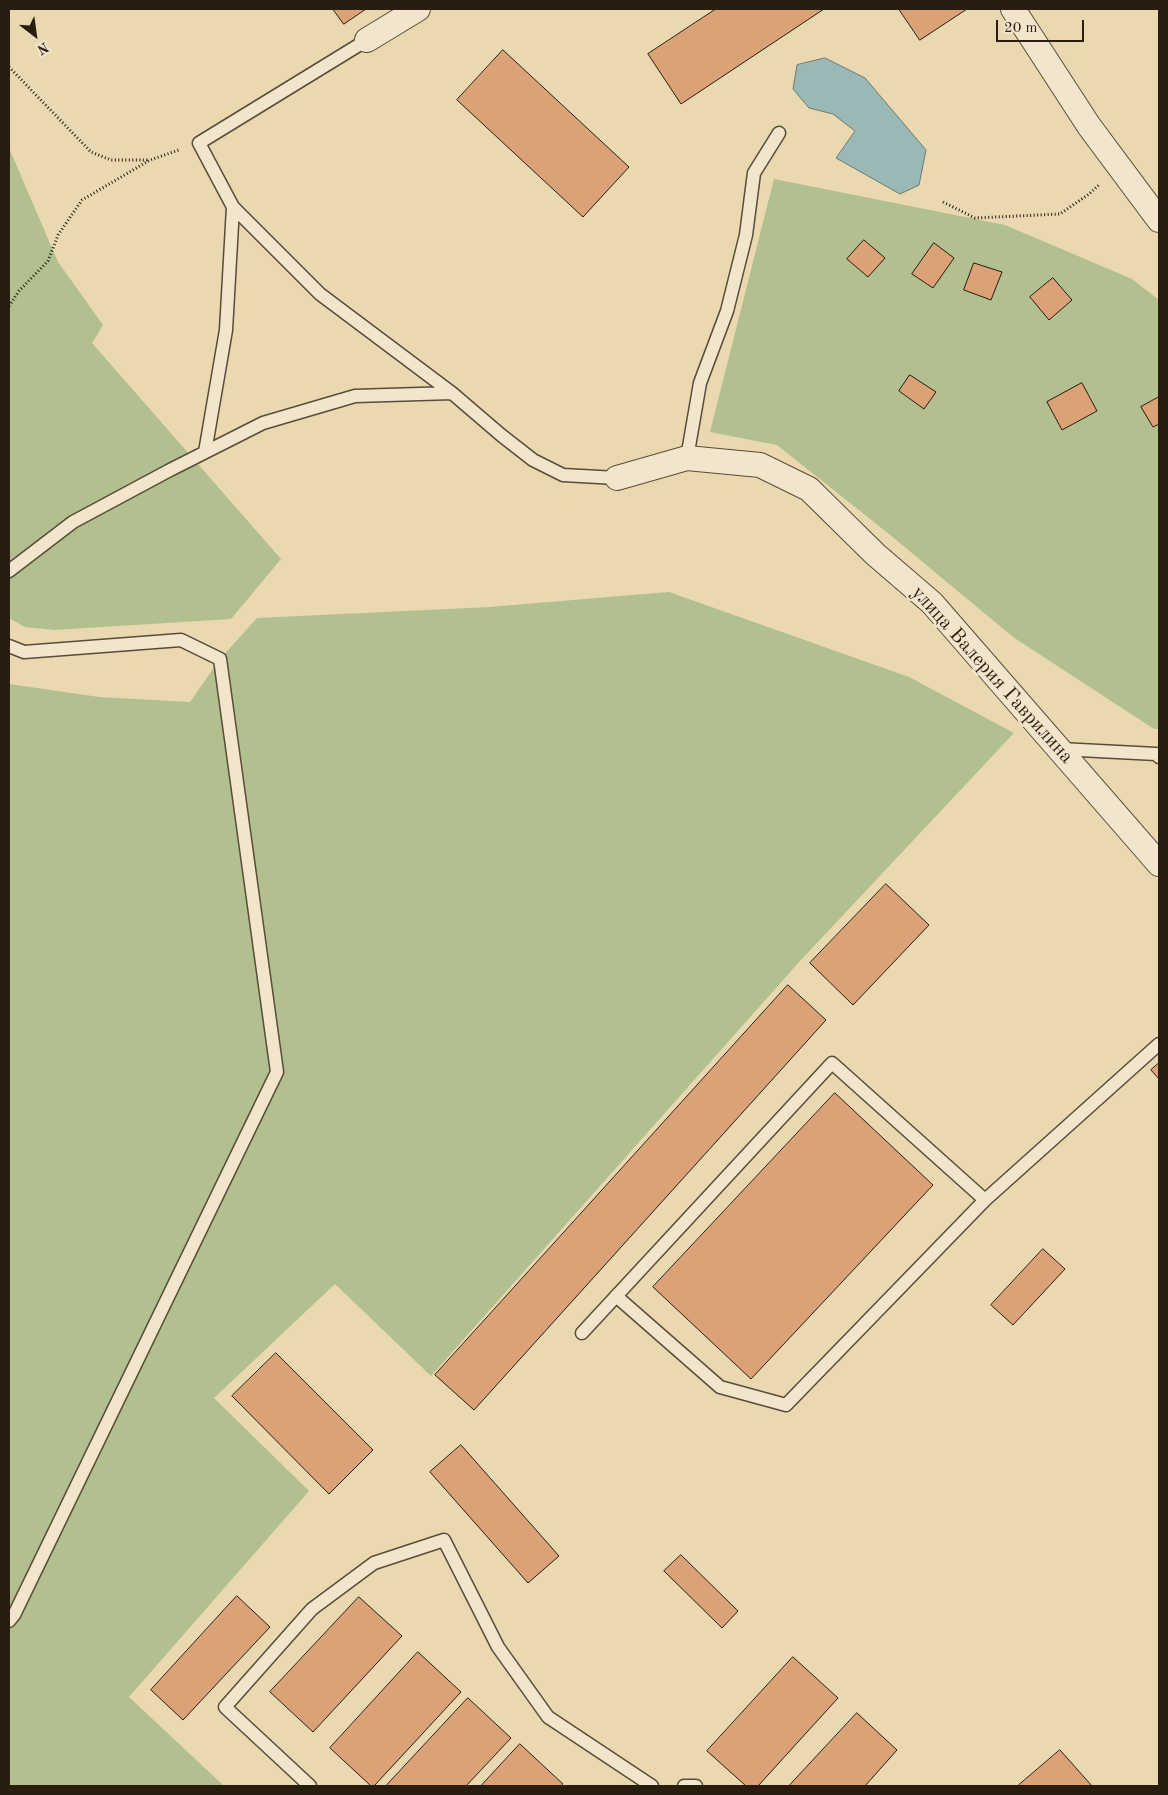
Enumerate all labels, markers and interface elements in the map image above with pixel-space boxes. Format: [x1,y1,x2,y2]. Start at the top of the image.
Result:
north arrow [10,10,60,60]
scale bar [998,10,1086,42]
text: 20 m [1004,21,1038,36]
text: N [34,39,51,57]
street label: улица Валерия Гаврилина [906,581,1078,769]

